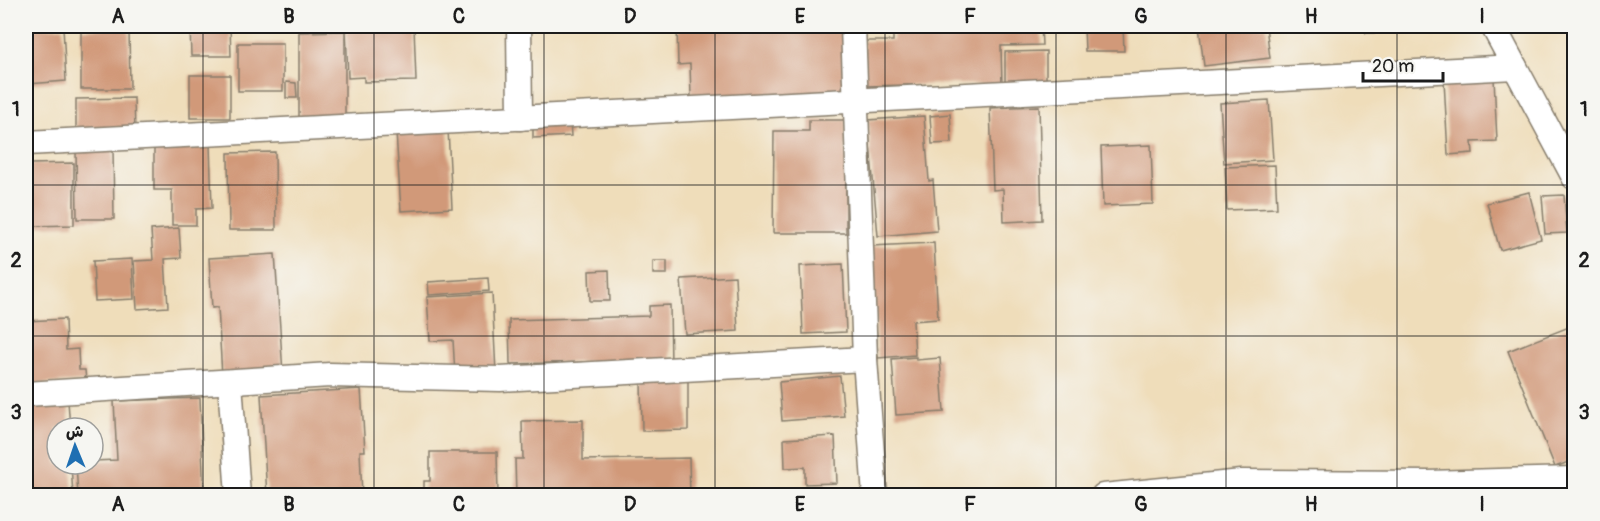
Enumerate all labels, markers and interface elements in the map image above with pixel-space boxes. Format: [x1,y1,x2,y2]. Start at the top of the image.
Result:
text: A [112,4,125,29]
text: B [283,4,295,29]
text: C [453,4,465,29]
text: D [624,4,637,29]
text: E [795,4,806,29]
text: F [964,4,976,29]
text: G [1134,4,1148,29]
text: H [1305,4,1318,29]
text: I [1479,4,1485,29]
scale bar [1363,45,1442,83]
text: 20 m [1372,55,1414,78]
text: 1 [12,97,20,122]
text: 1 [1580,97,1588,122]
text: 2 [10,248,22,273]
text: 2 [1578,248,1590,273]
text: 3 [10,400,22,425]
text: 3 [1578,400,1590,425]
north arrow [45,416,105,476]
text: ش [65,422,84,442]
text: A [112,492,125,517]
text: B [283,492,295,517]
text: C [453,492,465,517]
text: D [624,492,637,517]
text: E [795,492,806,517]
text: F [964,492,976,517]
text: G [1134,492,1148,517]
text: H [1305,492,1318,517]
text: I [1479,492,1485,517]

